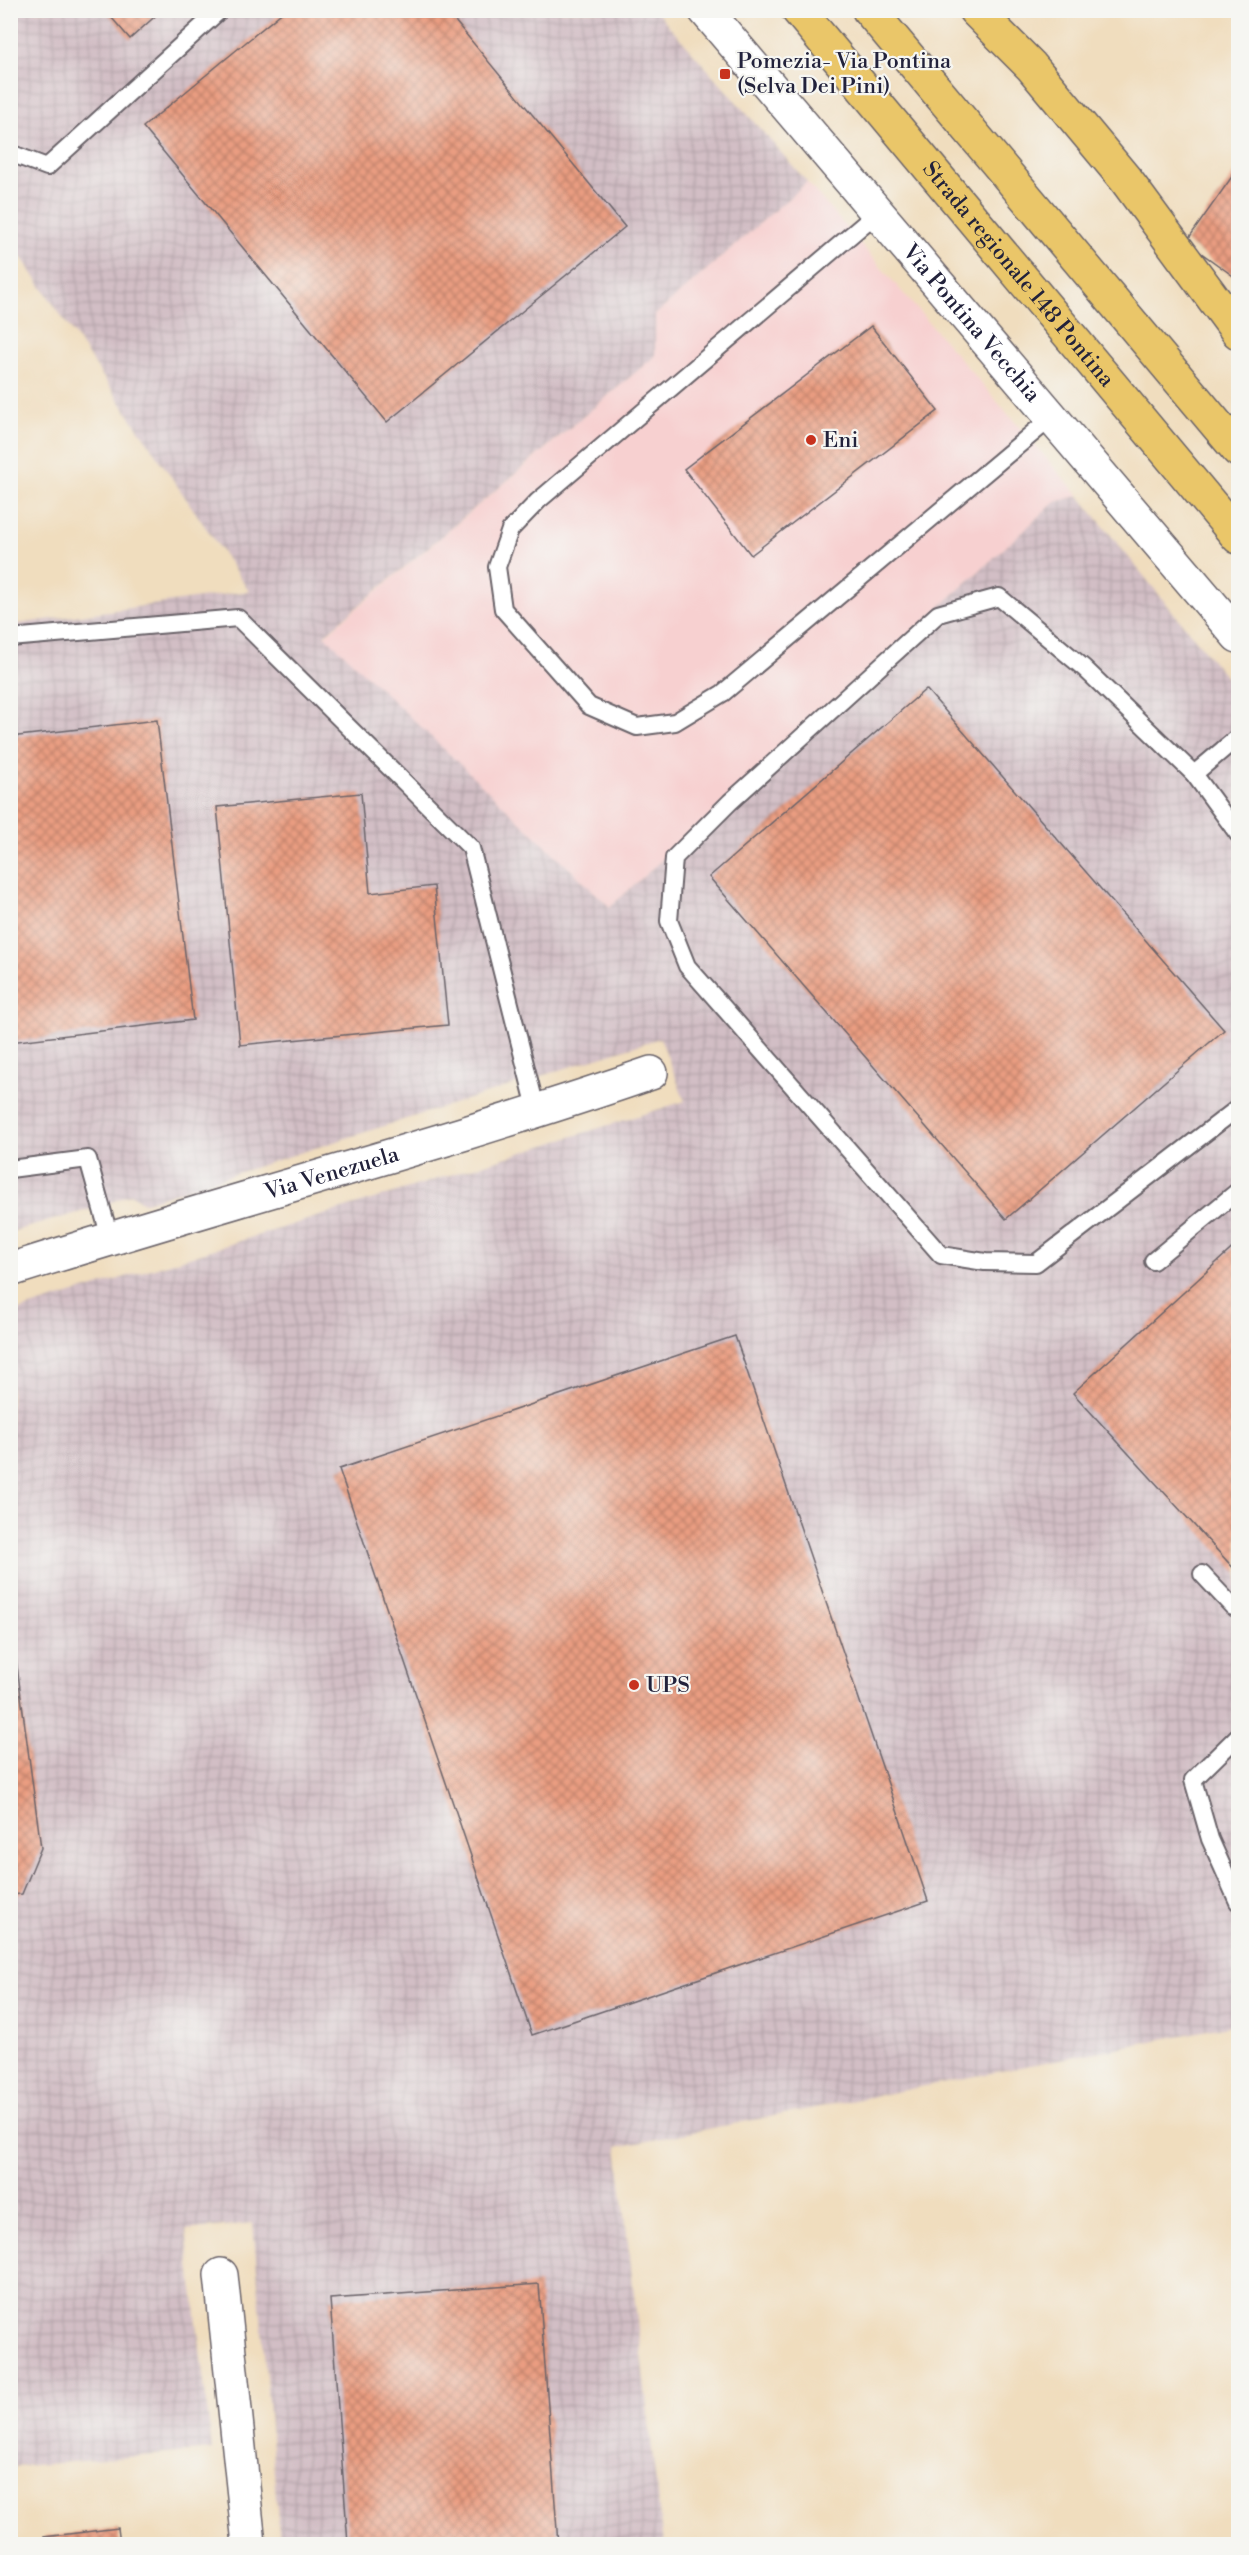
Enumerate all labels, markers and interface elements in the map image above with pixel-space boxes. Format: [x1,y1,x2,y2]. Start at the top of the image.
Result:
place label: Pomezia- Via Pontina (Selva Dei Pini) [737,48,952,100]
marker: Pomezia- Via Pontina (Selva Dei Pini) [718,67,732,81]
street label: Strada regionale 148 Pontina [917,156,1121,393]
street label: Via Pontina Vecchia [896,238,1047,408]
place label: Eni [823,427,859,454]
marker: Eni [804,433,818,447]
street label: Via Venezuela [260,1140,403,1206]
place label: UPS [646,1672,690,1699]
marker: UPS [627,1678,641,1692]

